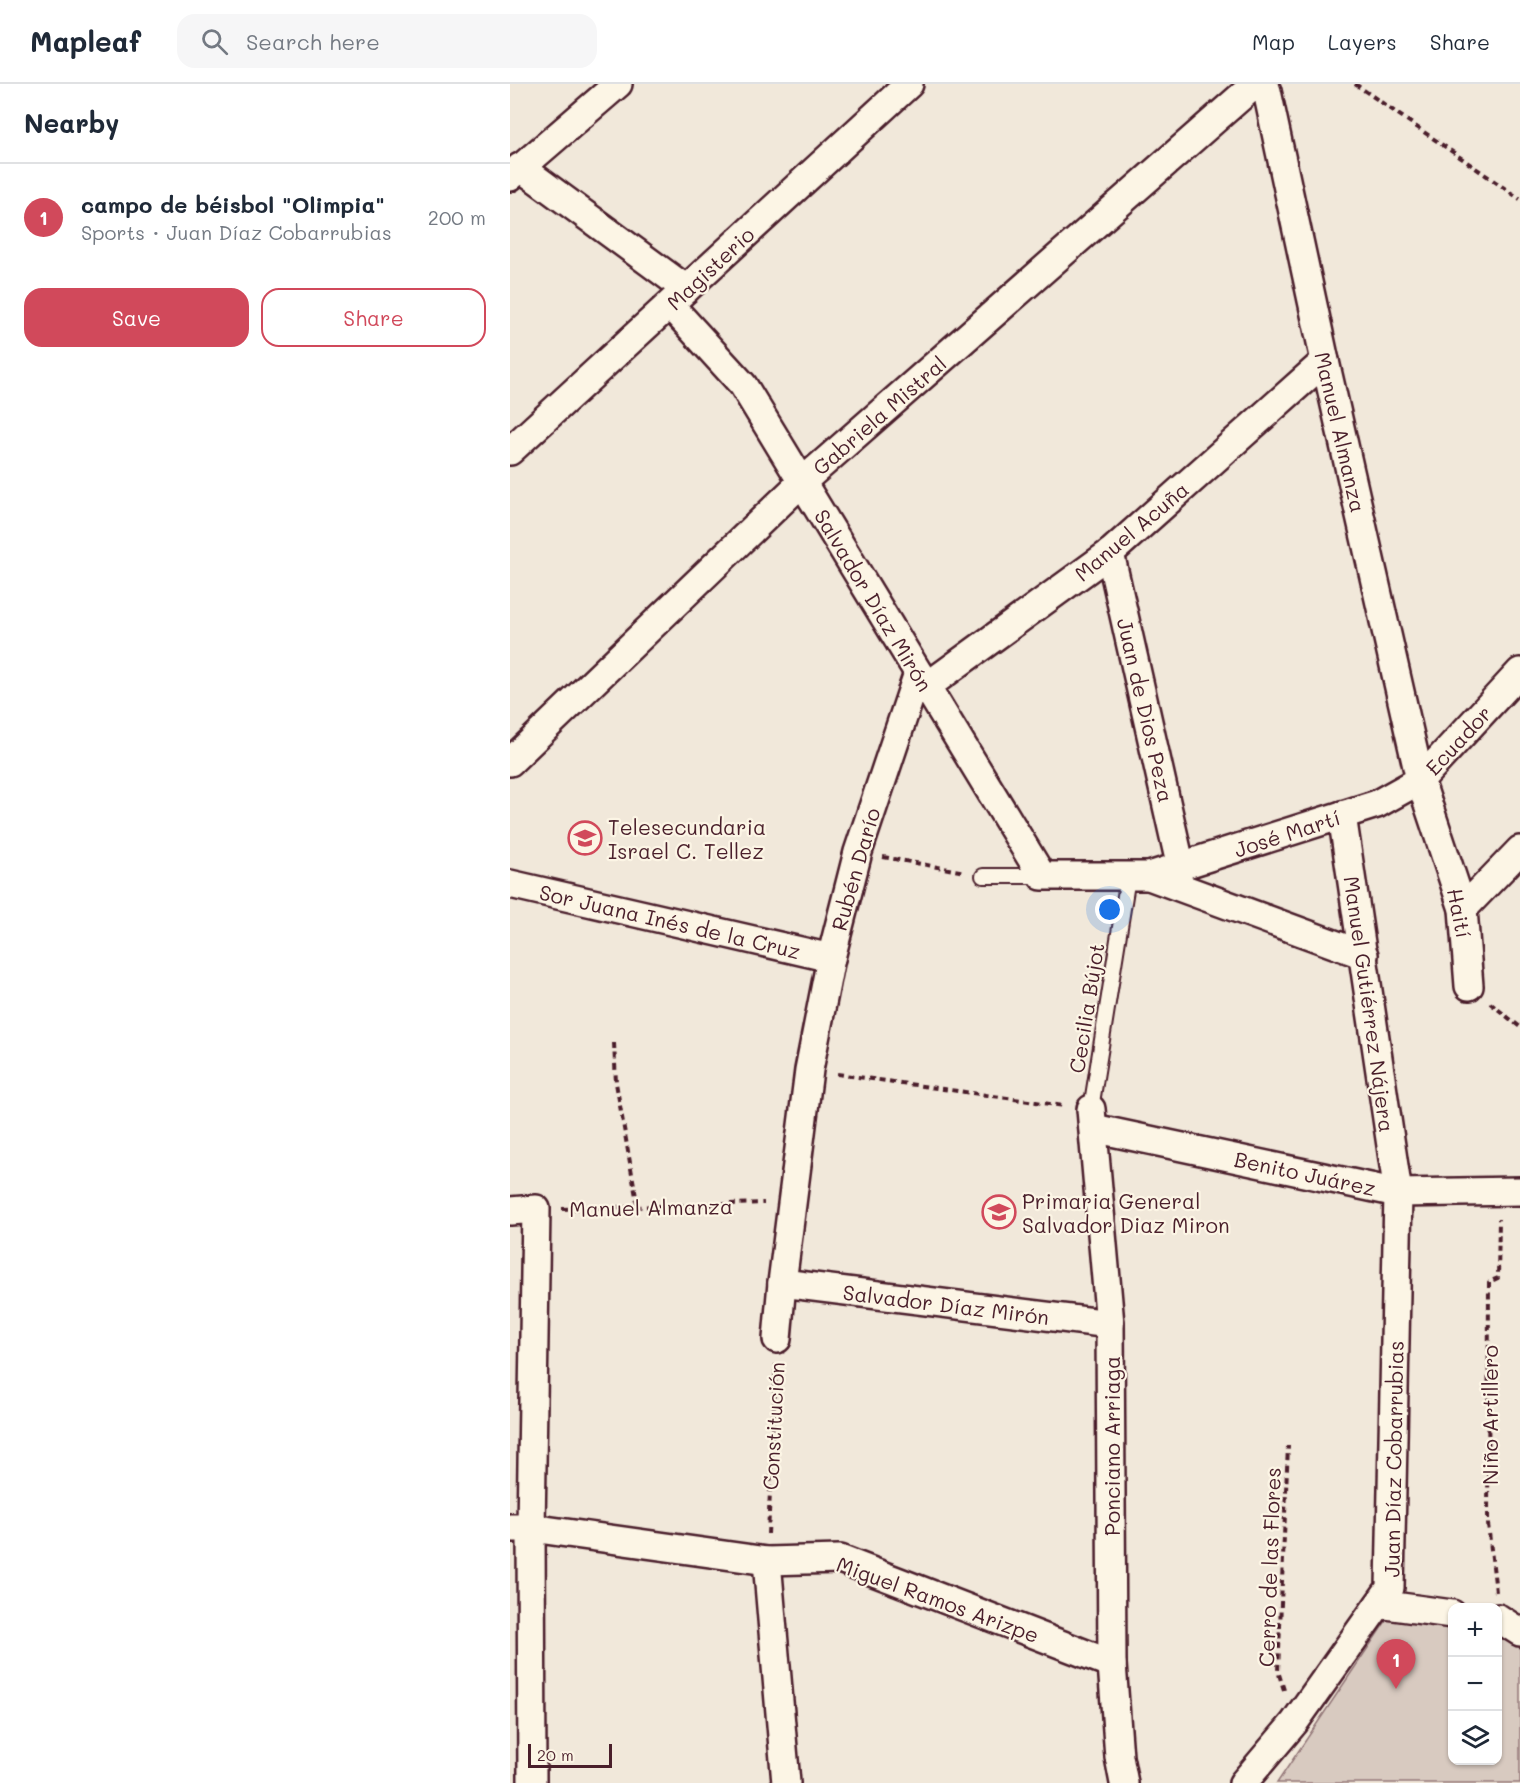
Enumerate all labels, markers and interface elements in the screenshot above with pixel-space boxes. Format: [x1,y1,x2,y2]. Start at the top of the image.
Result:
search box [177,14,597,68]
text: Mapleaf [30,23,141,59]
icon: search [198,25,231,58]
text: Search here [246,27,380,56]
text: Map [1252,28,1295,55]
text: Layers [1328,28,1397,55]
text: Share [1430,28,1490,55]
text: Nearby [24,106,119,140]
text: campo de béisbol "Olimpia" [81,190,385,219]
text: 1 [39,204,48,230]
text: 200 m [428,204,486,230]
text: Sports · Juan Díaz Cobarrubias [81,219,392,245]
street label: Magisterio [660,221,760,315]
button: Save [24,288,249,347]
button: Share [261,288,486,347]
street label: Manuel Almanza [1309,349,1373,515]
street label: Gabriela Mistral [807,350,951,480]
street label: Manuel Acuña [1068,475,1194,587]
street label: Salvador Díaz Mirón [809,504,939,696]
street label: Juan de Dios Peza [1112,615,1180,805]
street label: Ecuador [1419,700,1497,780]
street label: José Martí [1230,803,1344,863]
street label: Rubén Darío [825,804,885,934]
place label: Telesecundaria Israel C. Tellez [608,813,766,864]
school or university icon: Telesecundaria Israel C. Tellez [567,820,603,856]
street label: Manuel Gutiérrez Nájera [1339,874,1401,1134]
street label: Sor Juana Inés de la Cruz [537,878,803,964]
street label: Haití [1442,886,1478,940]
your location [1095,895,1124,924]
street label: Cecilia Bújot [1062,941,1110,1075]
street label: Benito Juárez [1232,1145,1378,1201]
place label: Primaria General Salvador Diaz Miron [1022,1187,1230,1238]
street label: Manuel Almanza [569,1192,733,1222]
school or university icon: Primaria General Salvador Diaz Miron [981,1194,1017,1230]
street label: Salvador Díaz Mirón [841,1278,1051,1330]
street label: Juan Díaz Cobarrubias [1377,1341,1409,1577]
street label: Niño Artillero [1476,1345,1503,1485]
street label: Ponciano Arriaga [1098,1356,1125,1536]
street label: Constitución [756,1361,790,1491]
street label: Cerro de las Flores [1252,1467,1286,1667]
street label: Miguel Ramos Arizpe [833,1550,1043,1648]
map controls [1448,1603,1502,1765]
button: + [1448,1603,1502,1657]
pin: 1 [1376,1640,1416,1689]
button: − [1448,1657,1502,1711]
button: layers [1448,1711,1502,1765]
scale bar [528,1741,612,1768]
text: 20 m [537,1744,574,1765]

